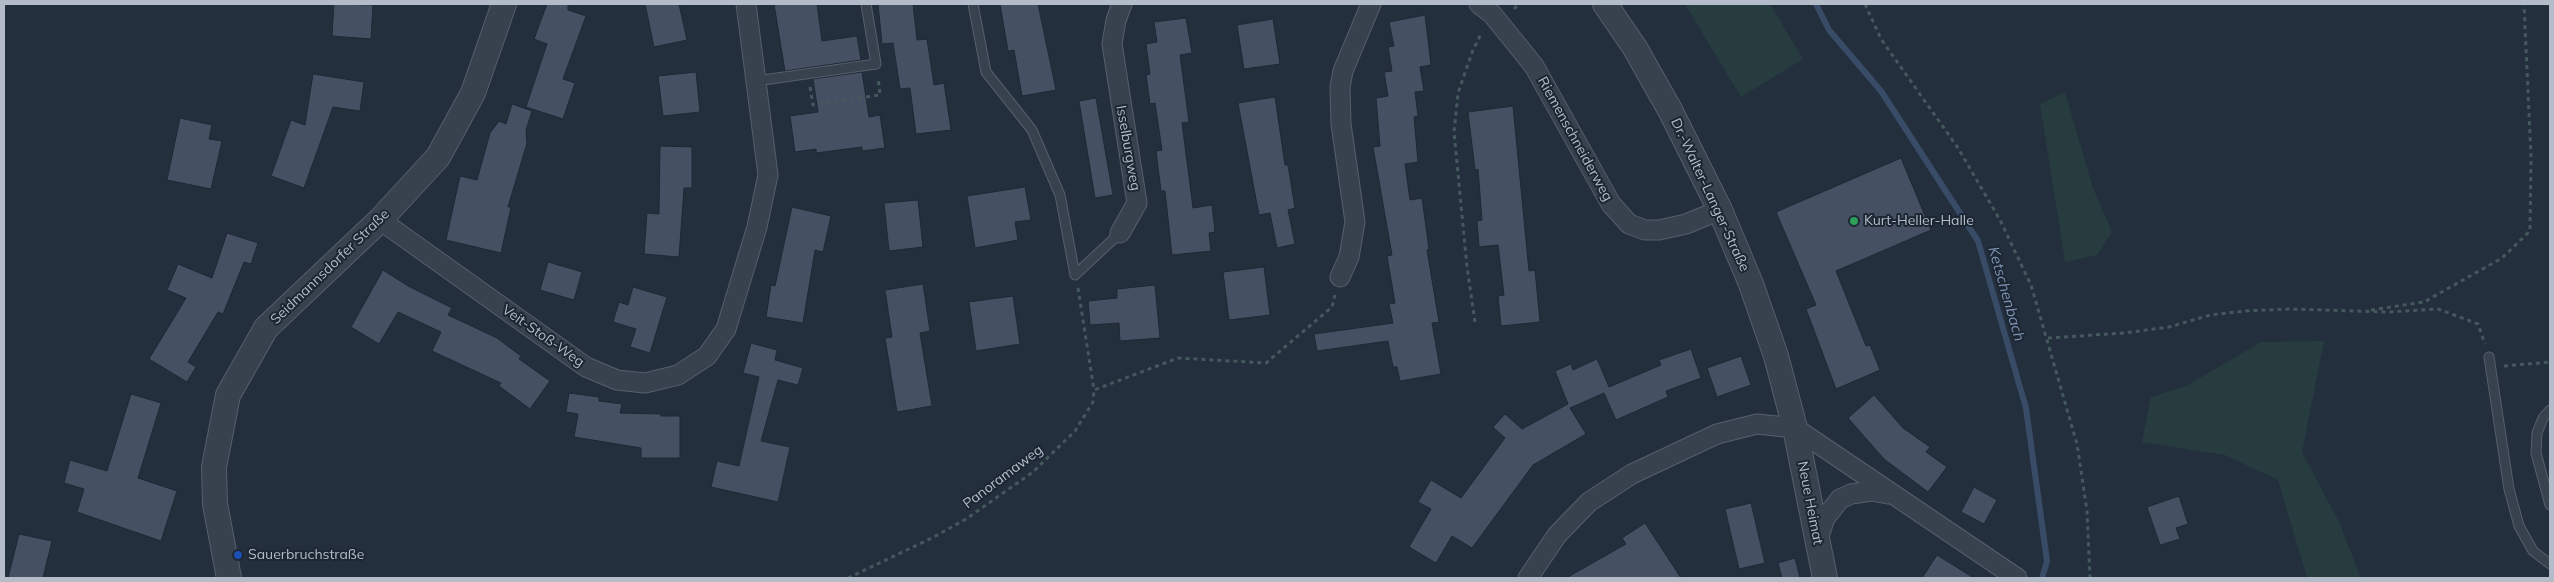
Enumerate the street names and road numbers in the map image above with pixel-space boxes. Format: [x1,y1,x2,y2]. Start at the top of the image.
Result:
street label: Riemenschneiderweg [1534,74,1616,204]
street label: Isselburgweg [1112,104,1144,192]
street label: Dr.-Walter-Langer-Straße [1667,116,1753,274]
street label: Seidmannsdorfer Straße [267,206,393,328]
street label: Veit-Stoß-Weg [498,301,588,371]
street label: Panoramaweg [960,442,1046,512]
street label: Neue Heimat [1794,460,1826,546]

